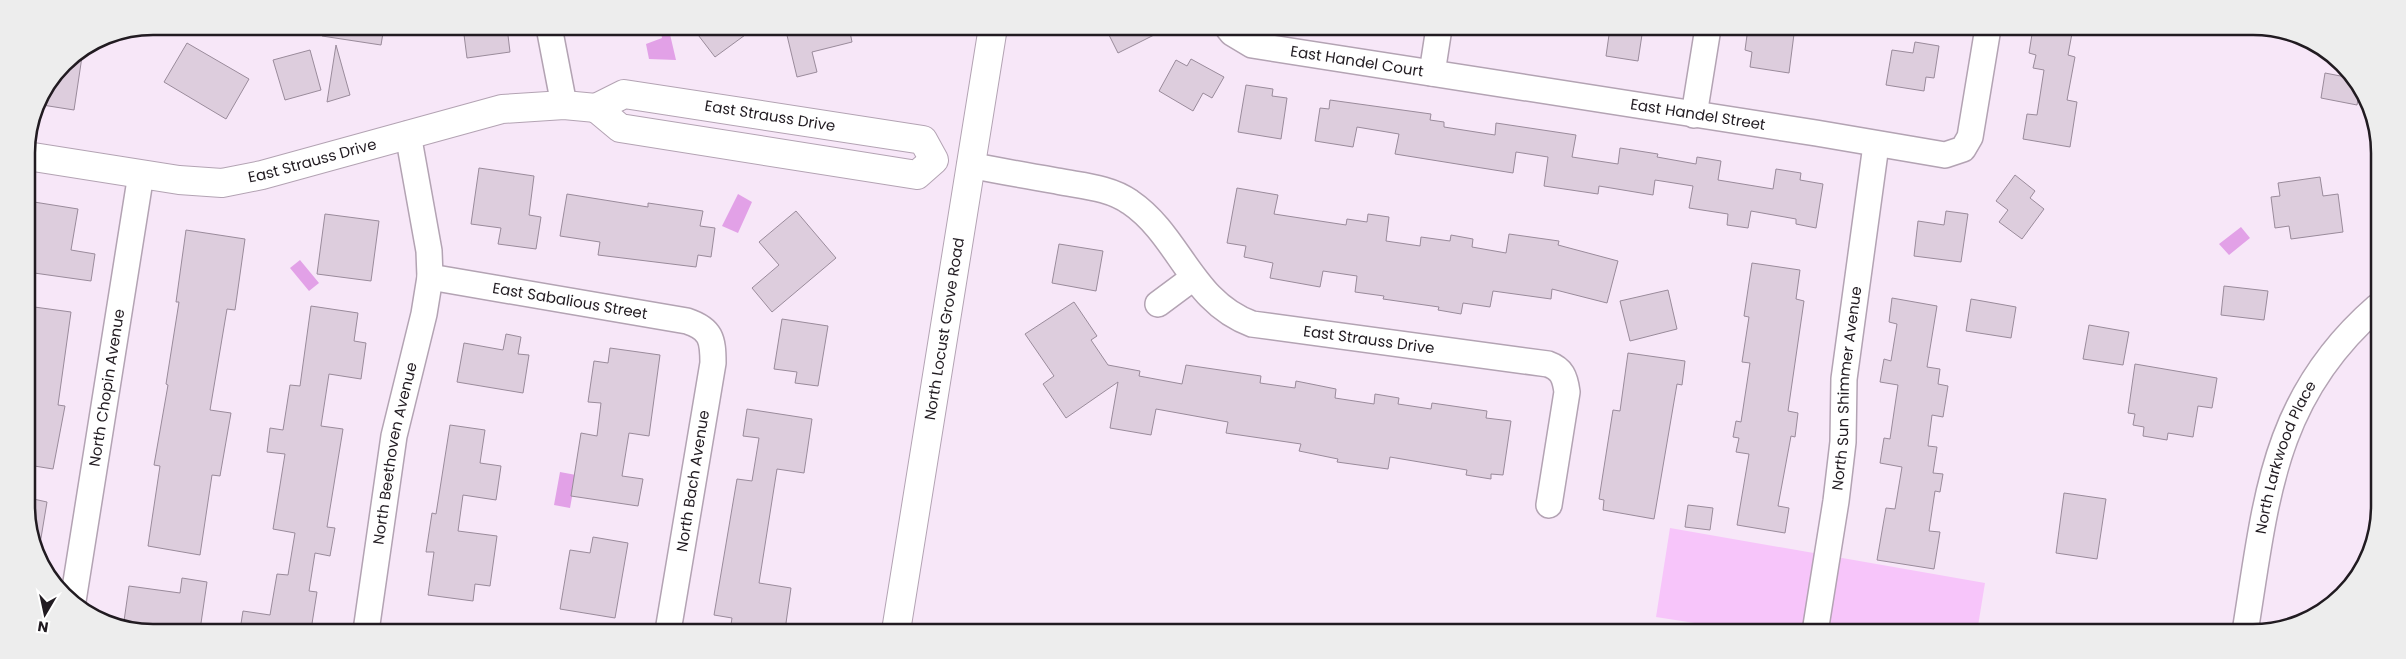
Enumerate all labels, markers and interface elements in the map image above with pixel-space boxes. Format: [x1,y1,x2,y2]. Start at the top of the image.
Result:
street label: East Handel Court [1289,40,1425,82]
street label: East Handel Street [1629,93,1767,135]
street label: East Strauss Drive [703,95,837,136]
street label: East Strauss Drive [246,133,379,188]
street label: North Locust Grove Road [919,236,969,422]
street label: East Sabalious Street [491,277,649,324]
street label: North Sun Shimmer Avenue [1826,285,1867,492]
street label: North Chopin Avenue [84,307,129,468]
street label: East Strauss Drive [1302,320,1436,359]
street label: North Beethoven Avenue [368,360,422,546]
street label: North Larkwood Place [2250,376,2321,536]
street label: North Bach Avenue [671,409,714,553]
north arrow [20,589,70,639]
text: N [36,616,50,638]

